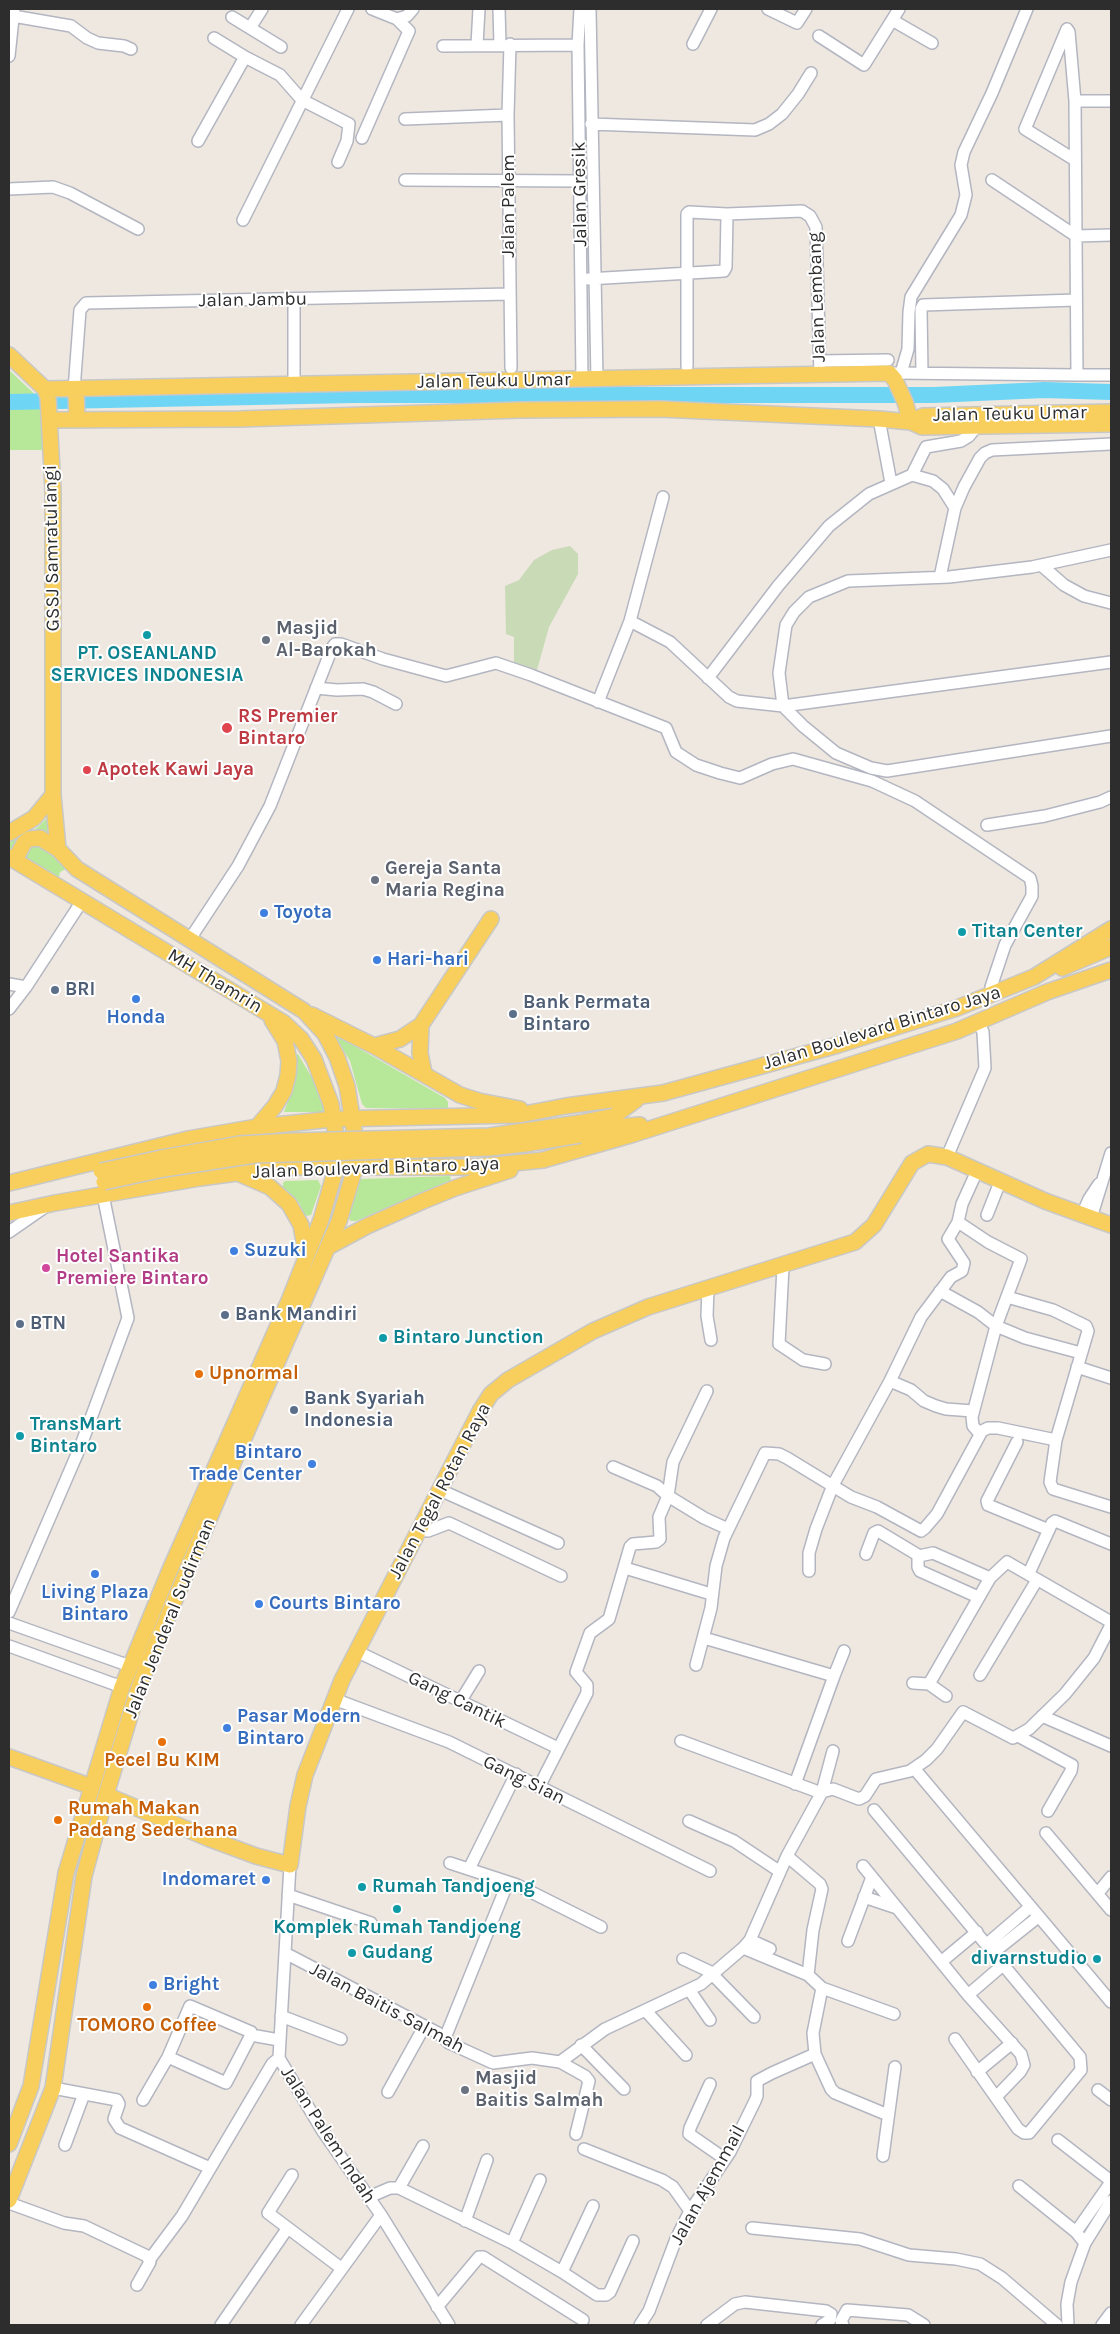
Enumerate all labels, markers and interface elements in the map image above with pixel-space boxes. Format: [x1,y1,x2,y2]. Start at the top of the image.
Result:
street label: Jalan Gresik [568,141,592,247]
street label: Jalan Palem [498,154,520,258]
street label: Jalan Lembang [803,232,831,362]
street label: Jalan Jambu [199,288,307,312]
street label: Jalan Teuku Umar [417,368,571,394]
street label: Jalan Teuku Umar [933,401,1087,427]
street label: GSSJ Samratulangi [39,464,65,632]
place label: Masjid Al-Barokah [276,618,377,662]
marker: PT. OSEANLAND SERVICES INDONESIA [141,629,153,641]
marker: Masjid Al-Barokah [260,634,272,646]
place label: PT. OSEANLAND SERVICES INDONESIA [51,643,243,687]
place label: RS Premier Bintaro [238,706,337,750]
marker: RS Premier Bintaro [220,721,234,735]
place label: Apotek Kawi Jaya [97,759,254,781]
marker: Apotek Kawi Jaya [81,764,93,776]
place label: Gereja Santa Maria Regina [385,858,505,902]
marker: Gereja Santa Maria Regina [369,874,381,886]
place label: Toyota [274,902,332,924]
marker: Toyota [258,907,270,919]
place label: Titan Center [972,921,1083,943]
marker: Titan Center [956,926,968,938]
street label: MH Thamrin [163,944,267,1018]
place label: Hari-hari [387,949,469,971]
marker: Hari-hari [371,954,383,966]
place label: BRI [65,979,95,1001]
street label: Jalan Boulevard Bintaro Jaya [761,981,1003,1075]
marker: BRI [49,984,61,996]
place label: Bank Permata Bintaro [523,992,651,1036]
marker: Honda [130,993,142,1005]
place label: Honda [107,1007,165,1029]
marker: Bank Permata Bintaro [507,1008,519,1020]
street label: Jalan Boulevard Bintaro Jaya [252,1152,500,1184]
place label: Suzuki [244,1240,307,1262]
marker: Suzuki [228,1245,240,1257]
place label: Hotel Santika Premiere Bintaro [56,1246,208,1290]
marker: Hotel Santika Premiere Bintaro [40,1262,52,1274]
place label: Bank Mandiri [235,1304,357,1326]
marker: Bank Mandiri [219,1309,231,1321]
place label: BTN [30,1313,66,1335]
marker: BTN [14,1318,26,1330]
place label: Bintaro Junction [393,1327,544,1349]
marker: Bintaro Junction [377,1332,389,1344]
place label: Upnormal [209,1363,299,1385]
marker: Upnormal [193,1368,205,1380]
place label: Bank Syariah Indonesia [304,1388,425,1432]
street label: Jalan Tegal Rotan Raya [384,1399,496,1583]
marker: Bank Syariah Indonesia [288,1404,300,1416]
place label: TransMart Bintaro [30,1414,122,1458]
marker: TransMart Bintaro [14,1430,26,1442]
place label: Bintaro Trade Center [189,1442,302,1486]
marker: Bintaro Trade Center [306,1458,318,1470]
street label: Jalan Jenderal Sudirman [119,1515,221,1721]
marker: Living Plaza Bintaro [89,1568,101,1580]
place label: Living Plaza Bintaro [41,1582,149,1626]
place label: Courts Bintaro [269,1593,401,1615]
marker: Courts Bintaro [253,1598,265,1610]
street label: Gang Cantik [404,1666,510,1734]
place label: Pasar Modern Bintaro [237,1706,361,1750]
marker: Pasar Modern Bintaro [221,1722,233,1734]
marker: Pecel Bu KIM [156,1736,168,1748]
place label: Pecel Bu KIM [104,1750,220,1772]
street label: Gang Sian [479,1750,569,1810]
place label: Rumah Makan Padang Sederhana [68,1798,238,1842]
marker: Rumah Makan Padang Sederhana [52,1814,64,1826]
place label: Indomaret [162,1869,256,1891]
marker: Indomaret [260,1874,272,1886]
place label: Rumah Tandjoeng [372,1876,535,1898]
marker: Rumah Tandjoeng [356,1881,368,1893]
marker: Komplek Rumah Tandjoeng [391,1903,403,1915]
place label: Komplek Rumah Tandjoeng [273,1917,521,1939]
place label: Gudang [362,1942,432,1964]
marker: Gudang [346,1947,358,1959]
place label: divarnstudio [971,1948,1087,1970]
marker: divarnstudio [1091,1953,1103,1965]
street label: Jalan Baitis Salmah [306,1958,468,2058]
place label: Bright [163,1974,219,1996]
marker: Bright [147,1979,159,1991]
marker: TOMORO Coffee [141,2001,153,2013]
place label: TOMORO Coffee [77,2015,217,2037]
street label: Jalan Palem Indah [275,2062,381,2208]
place label: Masjid Baitis Salmah [475,2068,603,2112]
marker: Masjid Baitis Salmah [459,2084,471,2096]
street label: Jalan Ajemmail [666,2121,750,2249]

